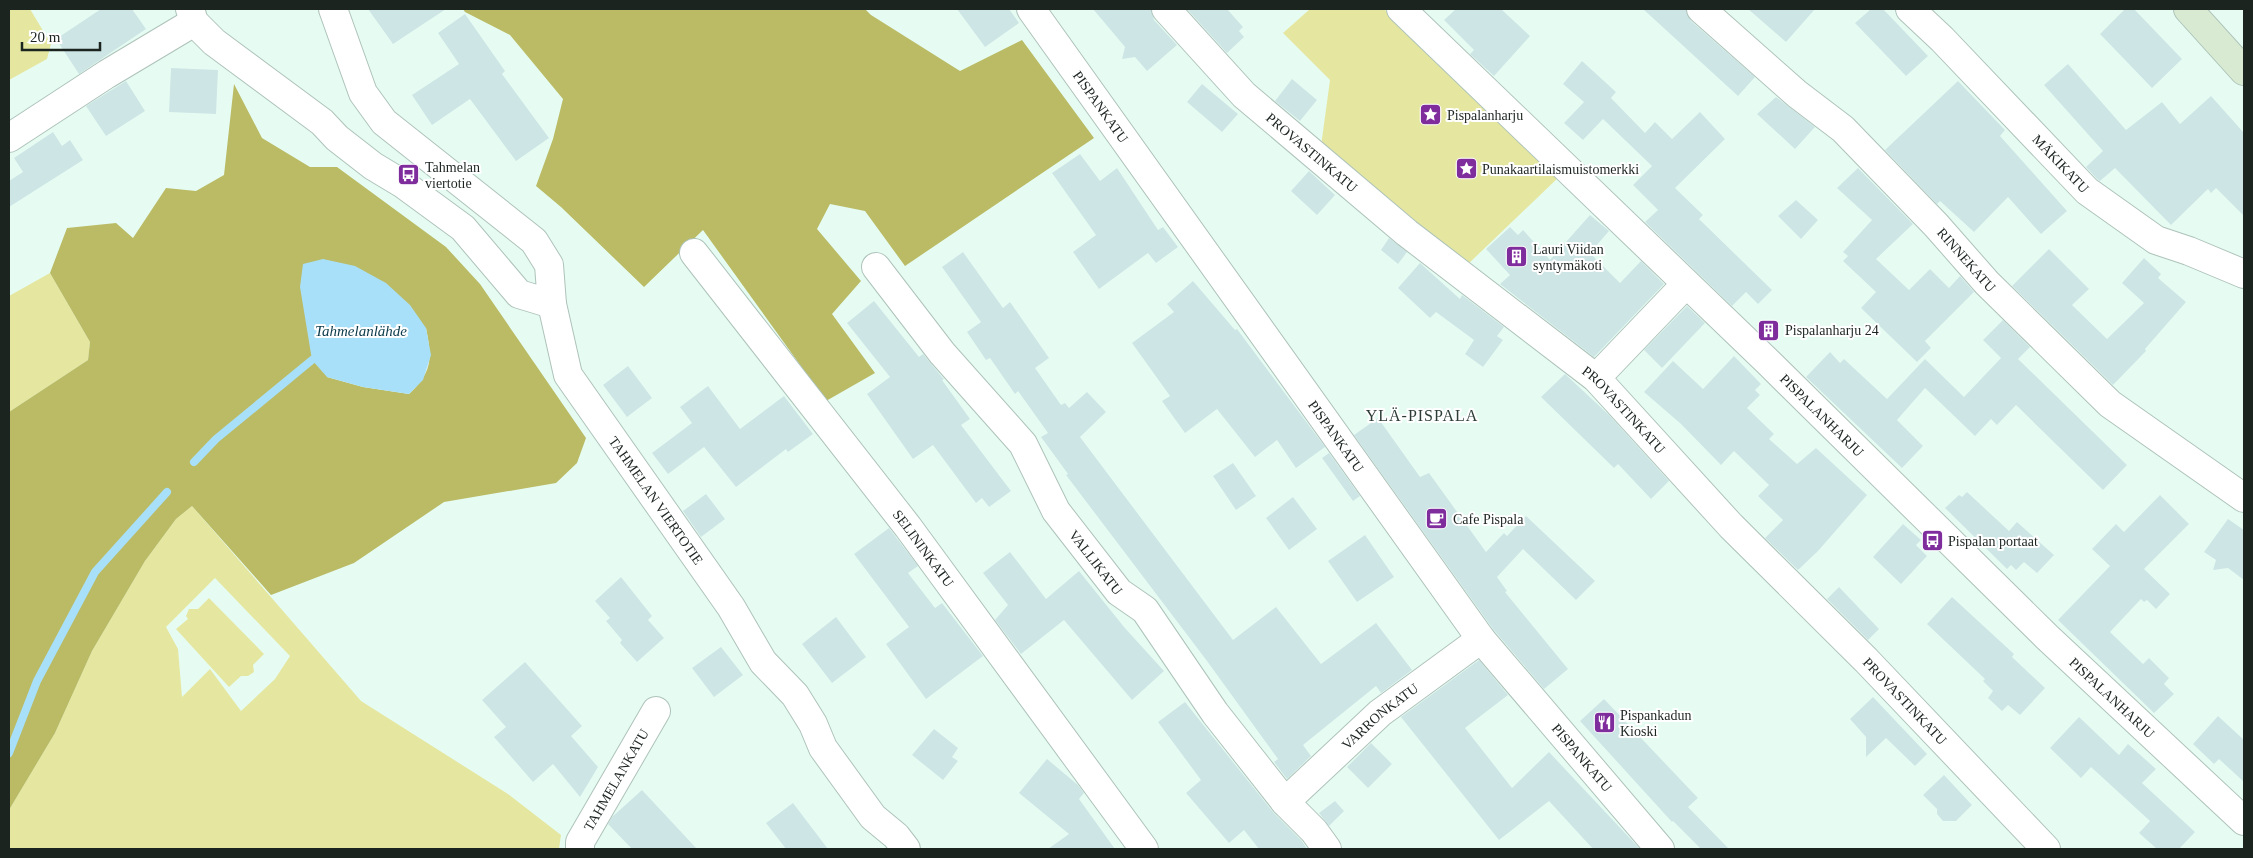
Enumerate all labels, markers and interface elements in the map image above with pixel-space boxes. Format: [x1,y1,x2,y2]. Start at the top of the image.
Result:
scale bar [22,20,100,52]
text: 20 m [30,29,61,45]
street label: PISPANKATU [1070,68,1131,145]
place icon: Pispalanharju [1419,103,1443,127]
place label: Pispalanharju [1447,108,1523,123]
street label: PROVASTINKATU [1263,110,1360,195]
street label: MÄKIKATU [2030,131,2092,196]
place icon: Punakaartilaismuistomerkki [1454,157,1478,181]
place label: Tahmelan viertotie [425,160,480,191]
place label: Punakaartilaismuistomerkki [1482,162,1639,177]
bus stop icon: Tahmelan viertotie [397,163,421,187]
street label: RINNEKATU [1934,225,1999,295]
place label: Lauri Viidan syntymäkoti [1533,242,1604,273]
building icon: Lauri Viidan syntymäkoti [1505,245,1529,269]
building icon: Pispalanharju 24 [1757,318,1781,342]
water label: Tahmelanlähde [315,323,407,339]
place label: Pispalanharju 24 [1785,323,1879,338]
street label: PROVASTINKATU [1580,363,1668,456]
street label: PISPALANHARJU [1777,371,1867,459]
street label: PISPANKATU [1306,398,1367,475]
district label: YLÄ-PISPALA [1366,407,1478,424]
street label: TAHMELAN VIERTOTIE [606,434,706,567]
street label: SELININKATU [890,507,957,590]
cafe icon: Cafe Pispala [1425,507,1449,531]
place label: Cafe Pispala [1453,512,1524,527]
street label: VALLIKATU [1066,527,1126,598]
bus stop icon: Pispalan portaat [1920,529,1944,553]
place label: Pispalan portaat [1948,534,2038,549]
street label: PROVASTINKATU [1860,654,1950,748]
street label: PISPALANHARJU [2066,654,2158,741]
street label: VARRONKATU [1339,680,1421,752]
place label: Pispankadun Kioski [1620,708,1692,739]
restaurant icon: Pispankadun Kioski [1592,711,1616,735]
street label: PISPANKATU [1549,721,1615,795]
street label: TAHMELANKATU [581,726,651,833]

